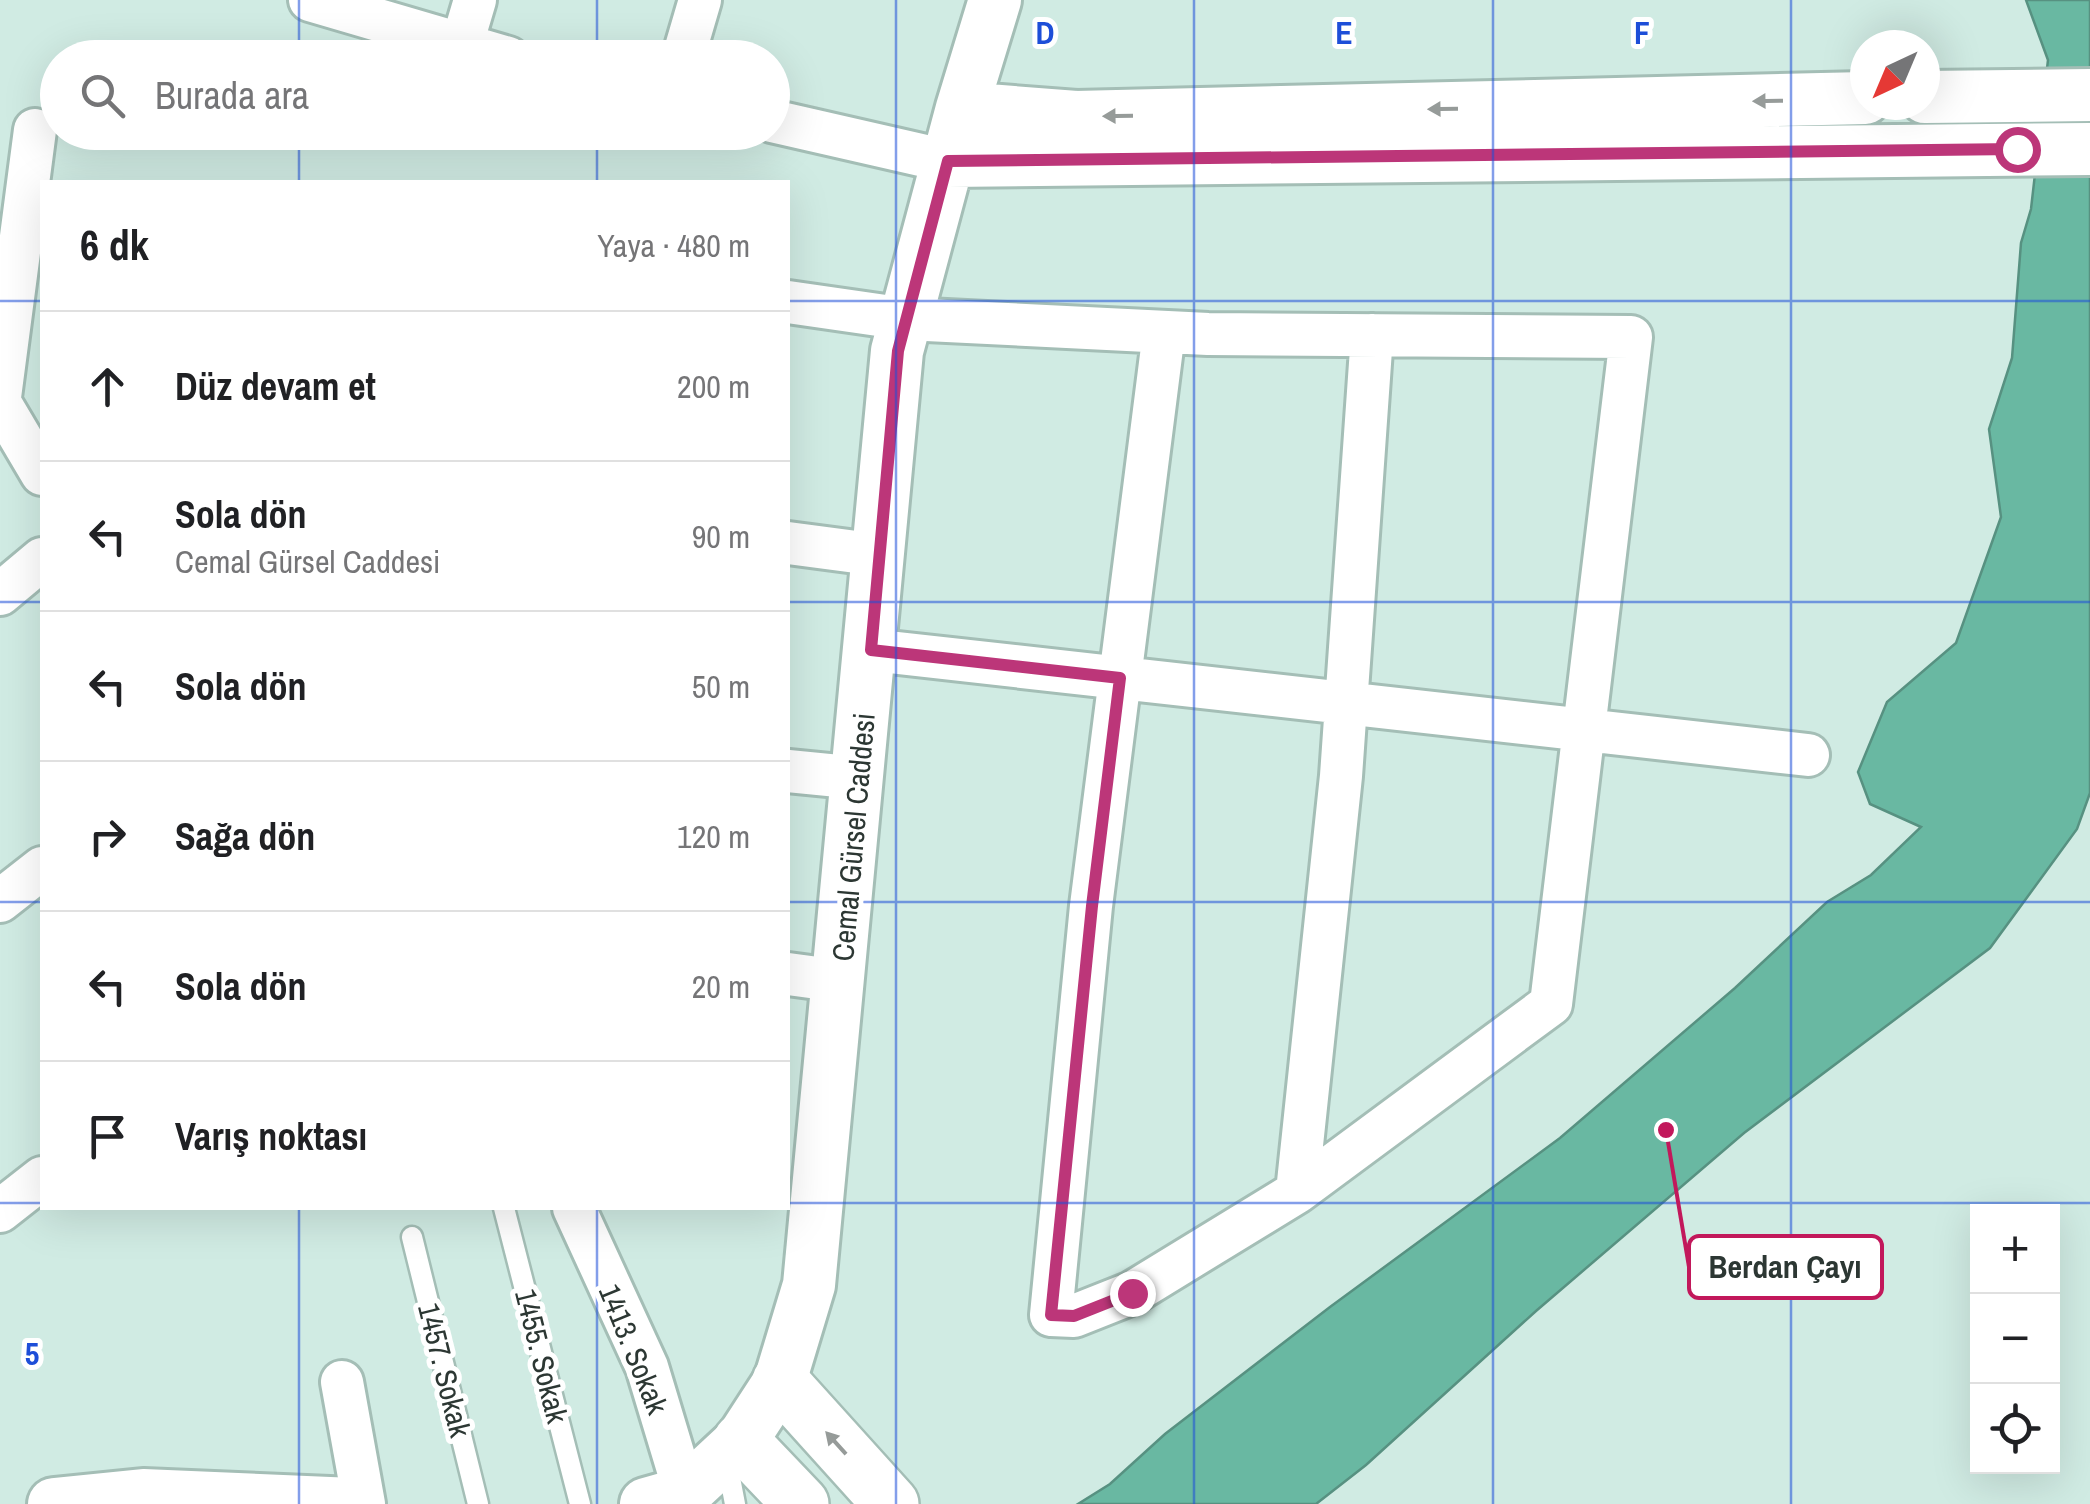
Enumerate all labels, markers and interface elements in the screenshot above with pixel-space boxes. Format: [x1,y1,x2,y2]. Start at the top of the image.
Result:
text: D [1036,11,1054,54]
text: E [1335,11,1353,54]
text: F [1634,11,1650,54]
north arrow [1850,30,1940,120]
search box [40,40,790,150]
icon: search [75,68,130,123]
text: Burada ara [155,70,309,121]
one-way arrow [1751,93,1783,109]
one-way arrow [1426,101,1458,117]
one-way arrow [1101,109,1133,125]
route start [1995,127,2041,173]
text: 6 dk [80,217,149,273]
text: Yaya · 480 m [597,224,750,267]
icon: ahead [80,359,135,414]
text: Düz devam et [175,361,376,412]
text: 200 m [677,365,750,408]
text: Sola dön [175,489,307,540]
icon: left [80,509,135,564]
text: 90 m [692,515,750,558]
text: Cemal Gürsel Caddesi [175,540,440,583]
icon: left [80,659,135,714]
text: Sola dön [175,661,307,712]
text: 50 m [692,665,750,708]
street label: Cemal Gürsel Caddesi [822,711,884,963]
icon: right [80,809,135,864]
text: Sağa dön [175,811,315,862]
text: 120 m [677,815,750,858]
icon: left [80,959,135,1014]
text: Sola dön [175,961,307,1012]
text: 20 m [692,965,750,1008]
icon: arrive [80,1109,135,1164]
text: Varış noktası [175,1111,367,1162]
map controls [1970,1204,2060,1474]
button: + [1970,1204,2060,1294]
callout: Berdan Çayı [1689,1236,1882,1298]
text: Berdan Çayı [1708,1245,1862,1288]
route end [1110,1271,1156,1317]
street label: 1413. Sokak [590,1278,678,1421]
street label: 1455. Sokak [506,1285,578,1428]
button: − [1970,1294,2060,1384]
street label: 1457. Sokak [409,1299,481,1442]
text: 5 [25,1332,39,1375]
button: locate [1970,1384,2060,1474]
one-way arrow [825,1431,847,1456]

